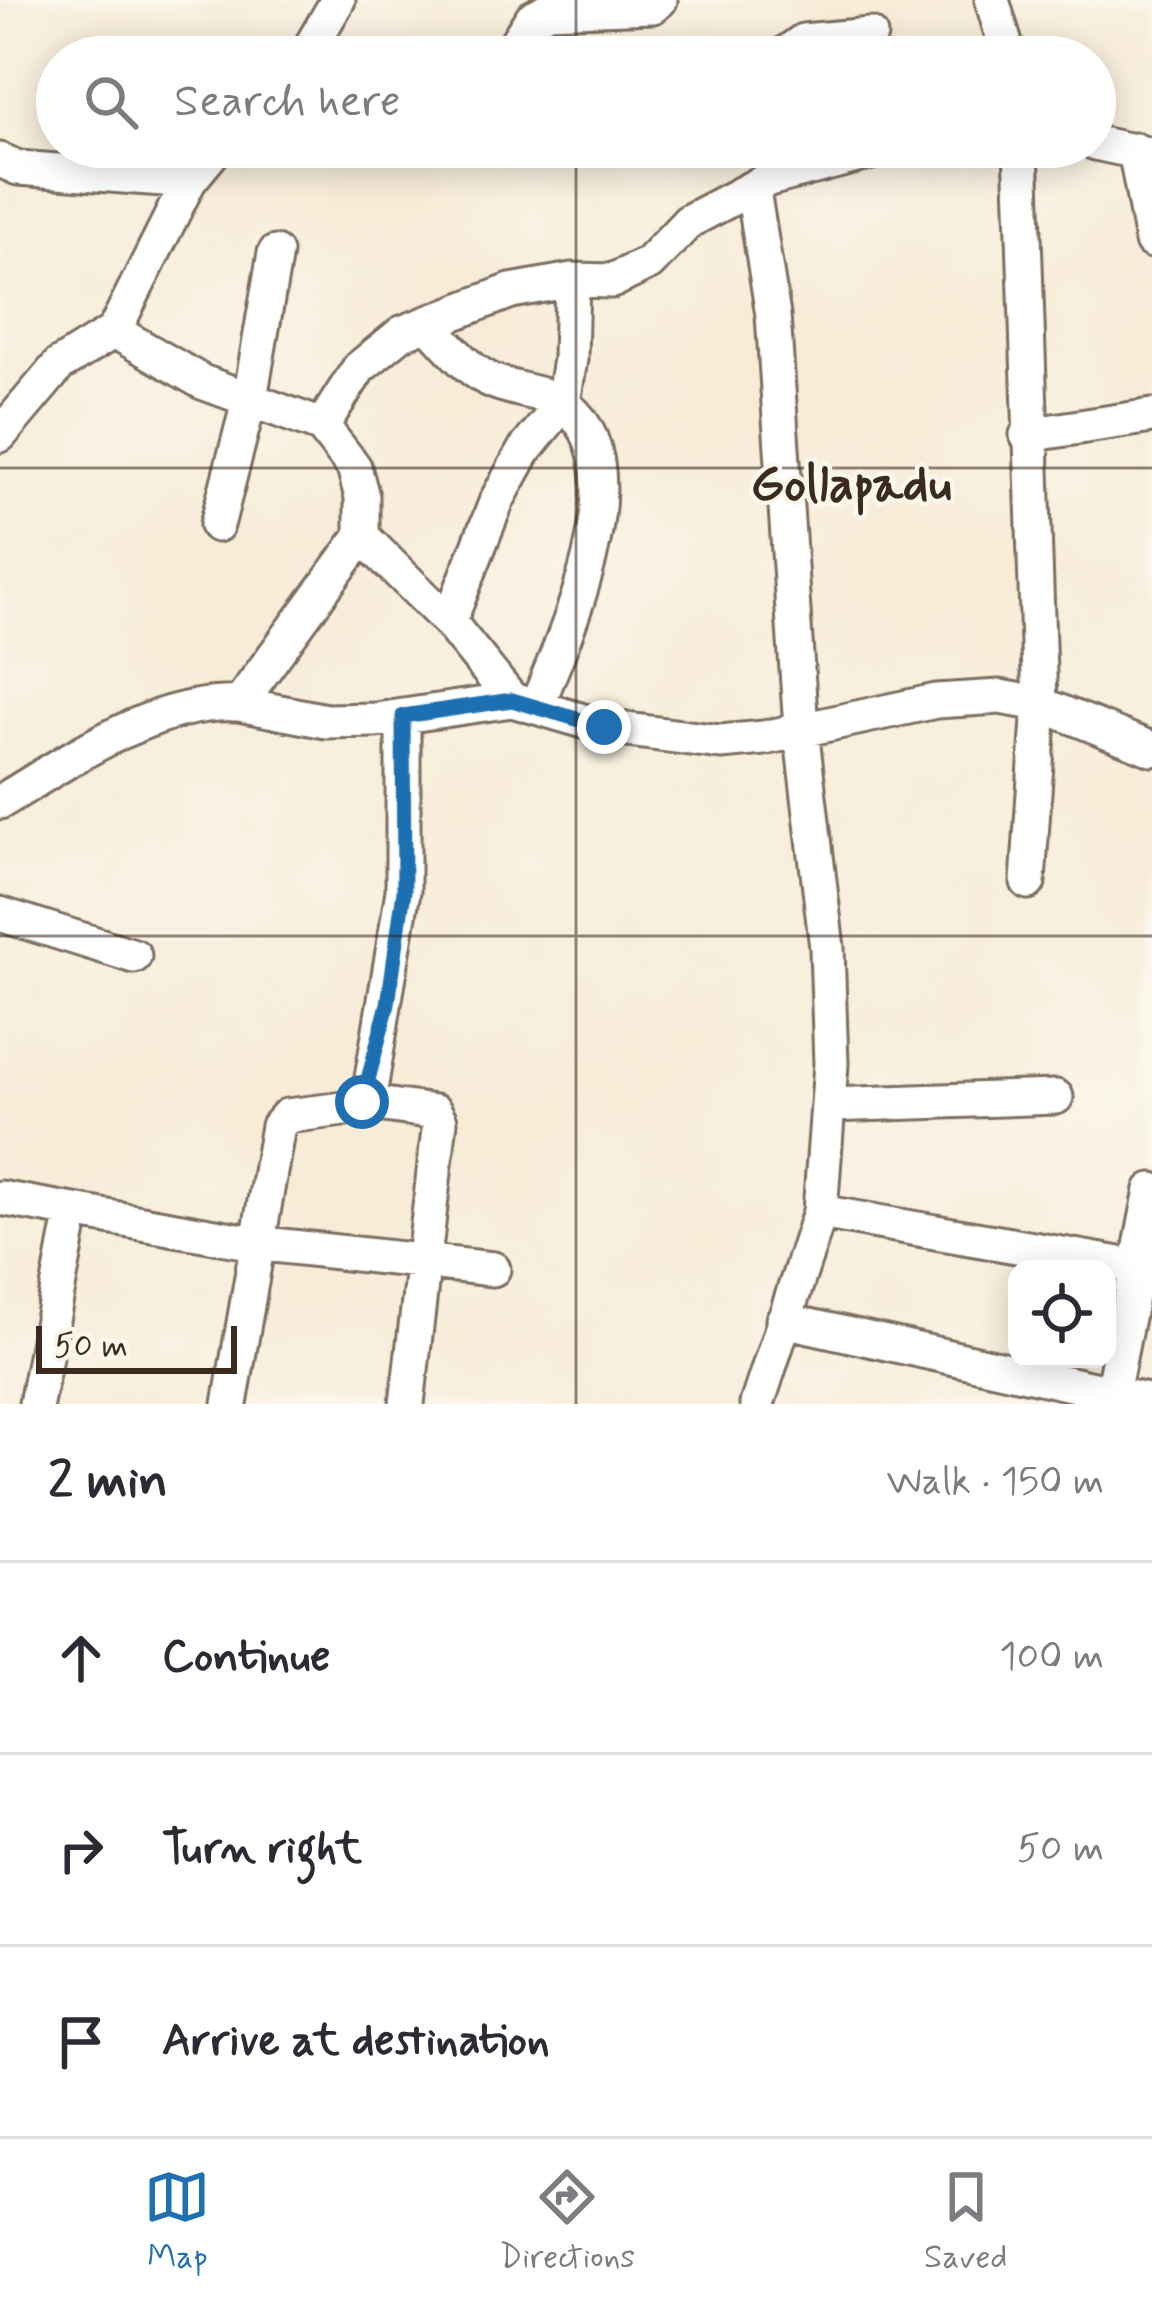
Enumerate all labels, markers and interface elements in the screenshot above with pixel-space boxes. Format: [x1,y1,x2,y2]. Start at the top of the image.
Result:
search box [36,36,1116,168]
icon: search [78,69,144,135]
text: Search here [174,73,401,132]
district label: Gollapadu [751,453,951,519]
route end [577,700,631,754]
route start [335,1075,389,1129]
map controls [1008,1260,1116,1368]
button: locate [1008,1260,1116,1368]
scale bar [36,1320,237,1373]
text: 50 m [54,1325,128,1369]
text: 2 min [48,1449,168,1515]
text: Walk · 150 m [886,1457,1104,1508]
icon: ahead [48,1625,114,1691]
text: Continue [162,1628,330,1687]
text: 100 m [999,1632,1104,1683]
icon: right [48,1817,114,1883]
text: Turn right [162,1820,362,1879]
text: 50 m [1017,1824,1104,1875]
icon: arrive [48,2009,114,2075]
text: Arrive at destination [162,2012,550,2071]
tab: Map [144,2164,210,2280]
tab: Directions [499,2164,635,2280]
tab: Saved [924,2164,1008,2280]

